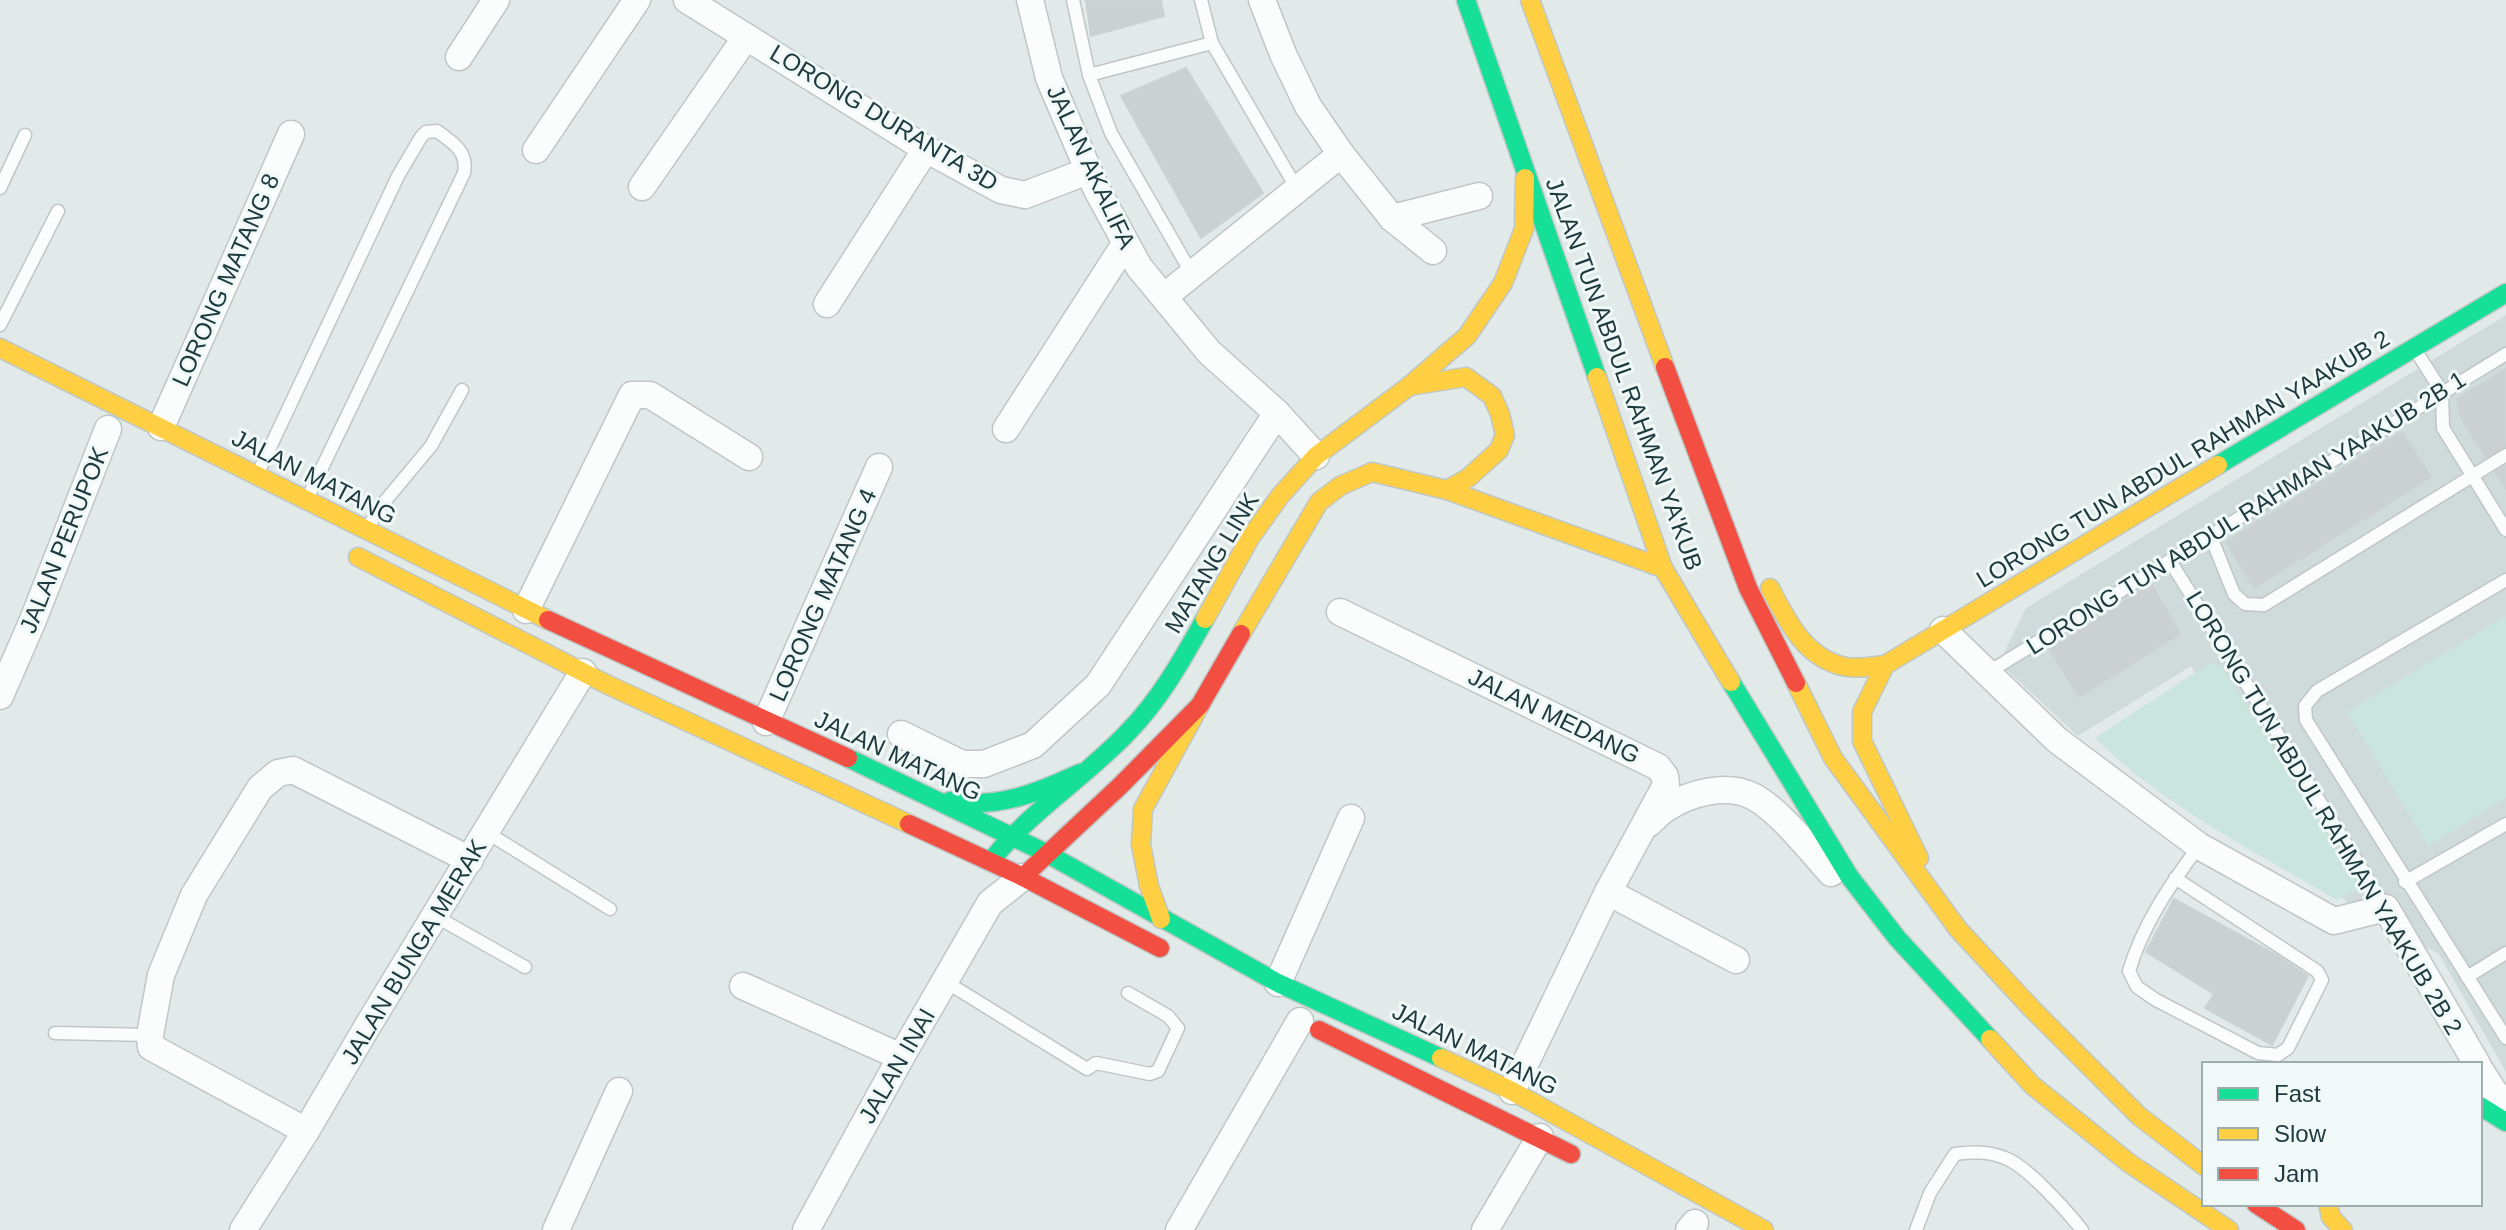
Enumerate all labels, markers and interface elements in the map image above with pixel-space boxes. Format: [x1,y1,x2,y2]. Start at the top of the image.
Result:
street label: LORONG DURANTA 3D [765,39,1003,196]
street label: JALAN AKALIFA [1042,81,1141,253]
street label: LORONG MATANG 8 [166,169,285,390]
street label: JALAN TUN ABDUL RAHMAN YA'KUB [1541,174,1708,574]
street label: LORONG TUN ABDUL RAHMAN YAAKUB 2 [1972,324,2394,593]
street label: LORONG TUN ABDUL RAHMAN YAAKUB 2B 1 [2021,365,2470,660]
street label: JALAN MATANG [228,424,401,530]
street label: JALAN PERUPOK [14,443,113,637]
street label: LORONG MATANG 4 [763,484,882,705]
street label: MATANG LINK [1159,488,1264,638]
street label: LORONG TUN ABDUL RAHMAN YAAKUB 2B 2 [2181,586,2468,1039]
street label: JALAN MEDANG [1464,662,1644,769]
street label: JALAN MATANG [811,705,986,806]
street label: JALAN BUNGA MERAK [336,834,491,1069]
street label: JALAN MATANG [1388,997,1562,1100]
street label: JALAN INAI [853,1004,940,1128]
legend [2202,1062,2482,1206]
text: Fast [2274,1080,2321,1107]
text: Slow [2274,1120,2327,1147]
text: Jam [2274,1160,2319,1187]

